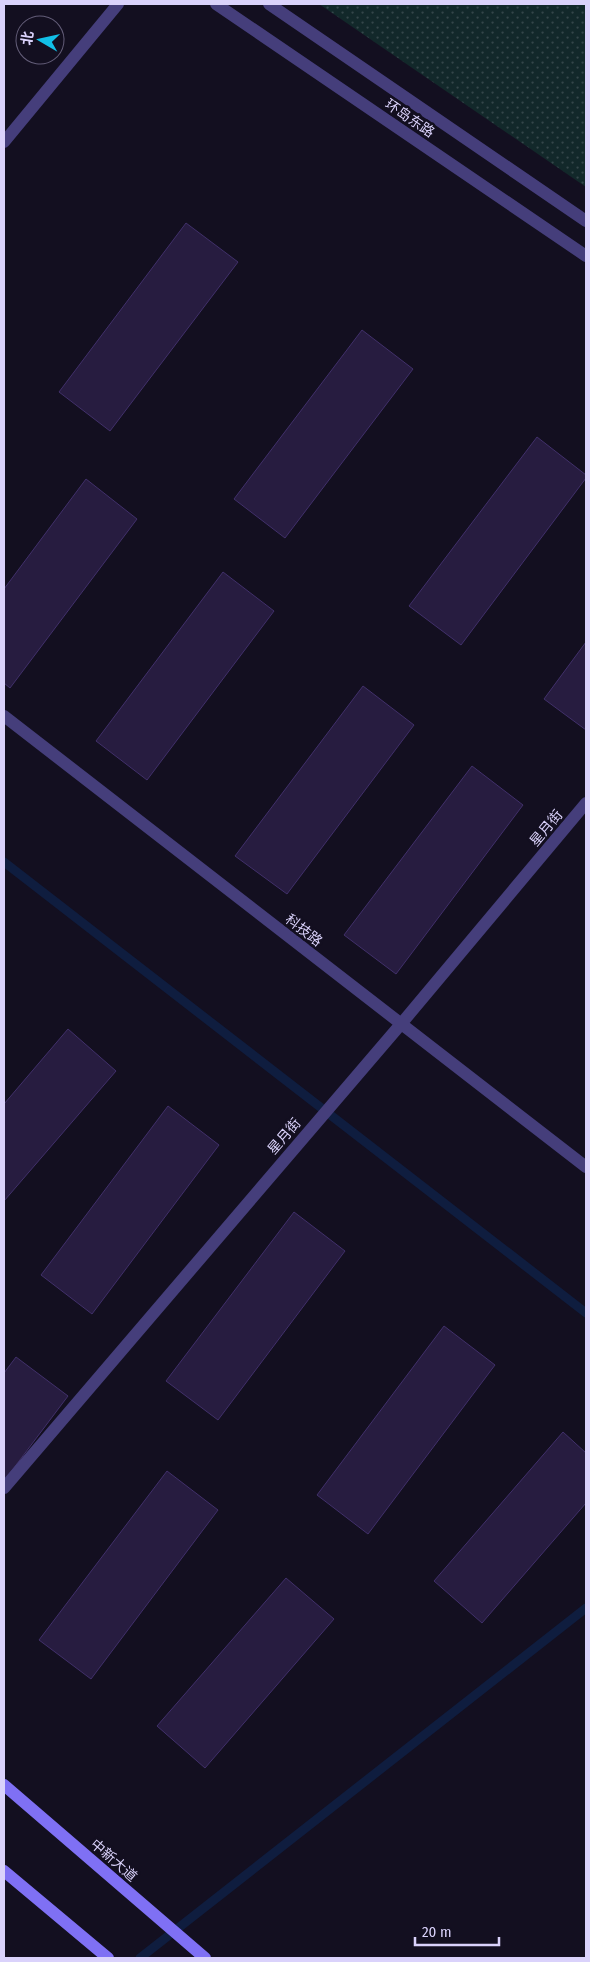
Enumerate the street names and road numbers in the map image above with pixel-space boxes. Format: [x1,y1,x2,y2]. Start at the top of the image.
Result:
street label: 环岛东路 [382,96,438,141]
street label: 星月街 [526,807,566,850]
street label: 科技路 [282,911,325,950]
street label: 星月街 [264,1115,305,1158]
street label: 中新大道 [87,1836,140,1885]

